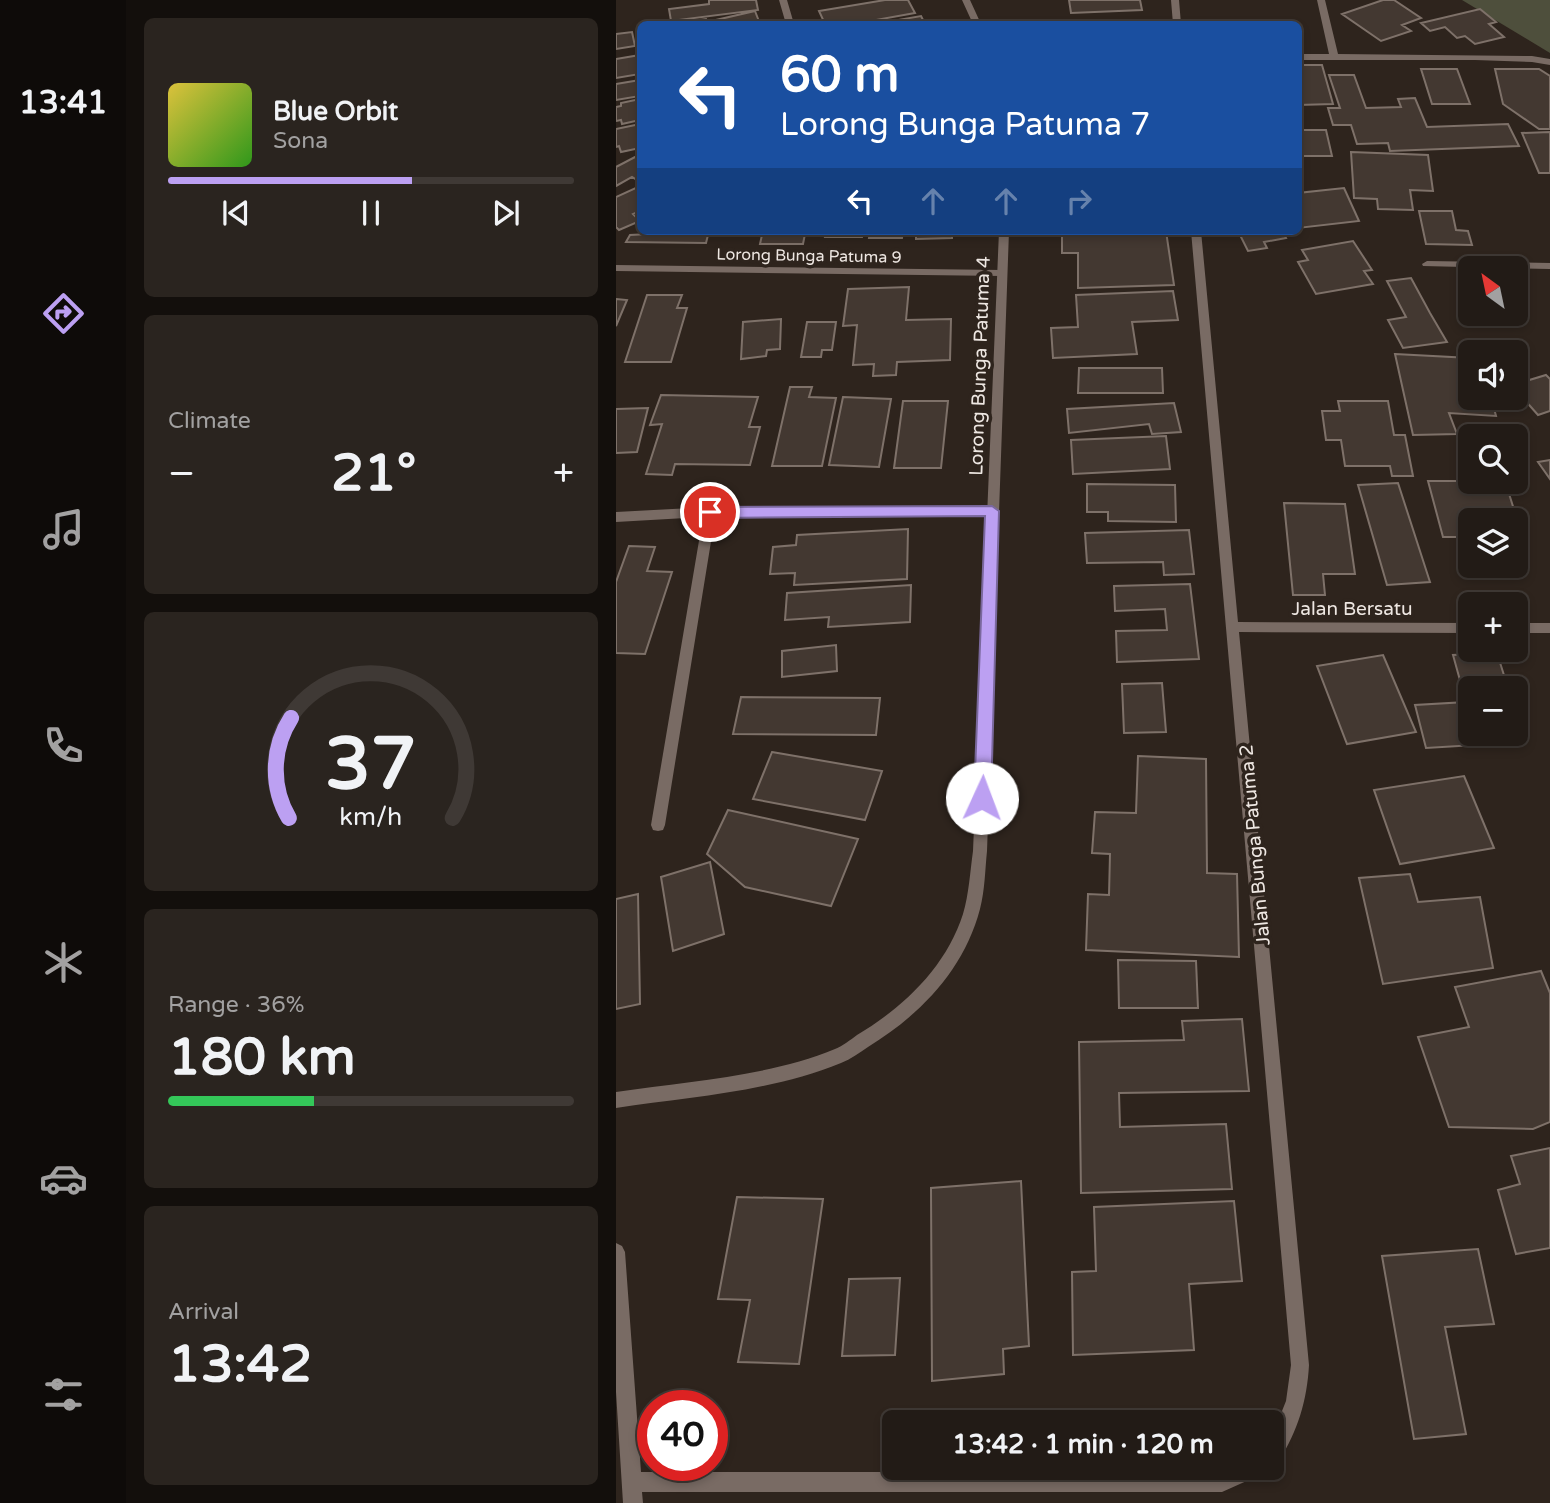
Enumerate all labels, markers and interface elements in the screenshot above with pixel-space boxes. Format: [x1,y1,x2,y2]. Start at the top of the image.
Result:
text: 60 m [780,46,899,105]
icon: left [665,49,756,140]
text: 13:41 [19,84,107,122]
text: Blue Orbit [273,96,398,127]
text: Lorong Bunga Patuma 7 [780,106,1150,144]
text: Sona [273,127,328,155]
icon: left [841,182,879,220]
icon: ahead [914,182,952,220]
icon: ahead [987,182,1025,220]
icon: right [1060,182,1098,220]
icon: previous [217,194,255,232]
icon: pause [352,194,390,232]
icon: next [487,194,525,232]
street label: Lorong Bunga Patuma 9 [716,244,902,268]
street label: Lorong Bunga Patuma 4 [965,256,995,476]
north arrow [1458,256,1528,326]
map controls [1458,256,1528,746]
icon: directions [39,289,88,338]
button: sound [1458,340,1528,410]
text: Climate [168,407,251,435]
button: search [1458,424,1528,494]
text: 21° [331,442,416,505]
text: − [168,451,195,497]
text: + [553,451,574,497]
pin [680,482,740,542]
icon: arrive [691,493,729,531]
icon: music [39,505,88,554]
button: layers [1458,508,1528,578]
button: + [1458,592,1528,662]
street label: Jalan Bersatu [1292,598,1412,620]
button: − [1458,676,1528,746]
icon: phone [39,721,88,770]
text: 37 [325,721,417,809]
street label: Jalan Bunga Patuma 2 [1235,743,1275,946]
position arrow [945,761,1019,835]
text: km/h [340,801,402,831]
icon: climate [39,938,88,987]
text: Range · 36% [168,991,304,1019]
text: 180 km [168,1026,356,1089]
icon: car [39,1154,88,1203]
text: Arrival [168,1298,239,1326]
text: 13:42 [168,1333,312,1396]
icon: filters [39,1370,88,1419]
speed limit sign: 40 [637,1390,728,1481]
text: 13:42 · 1 min · 120 m [952,1429,1214,1460]

